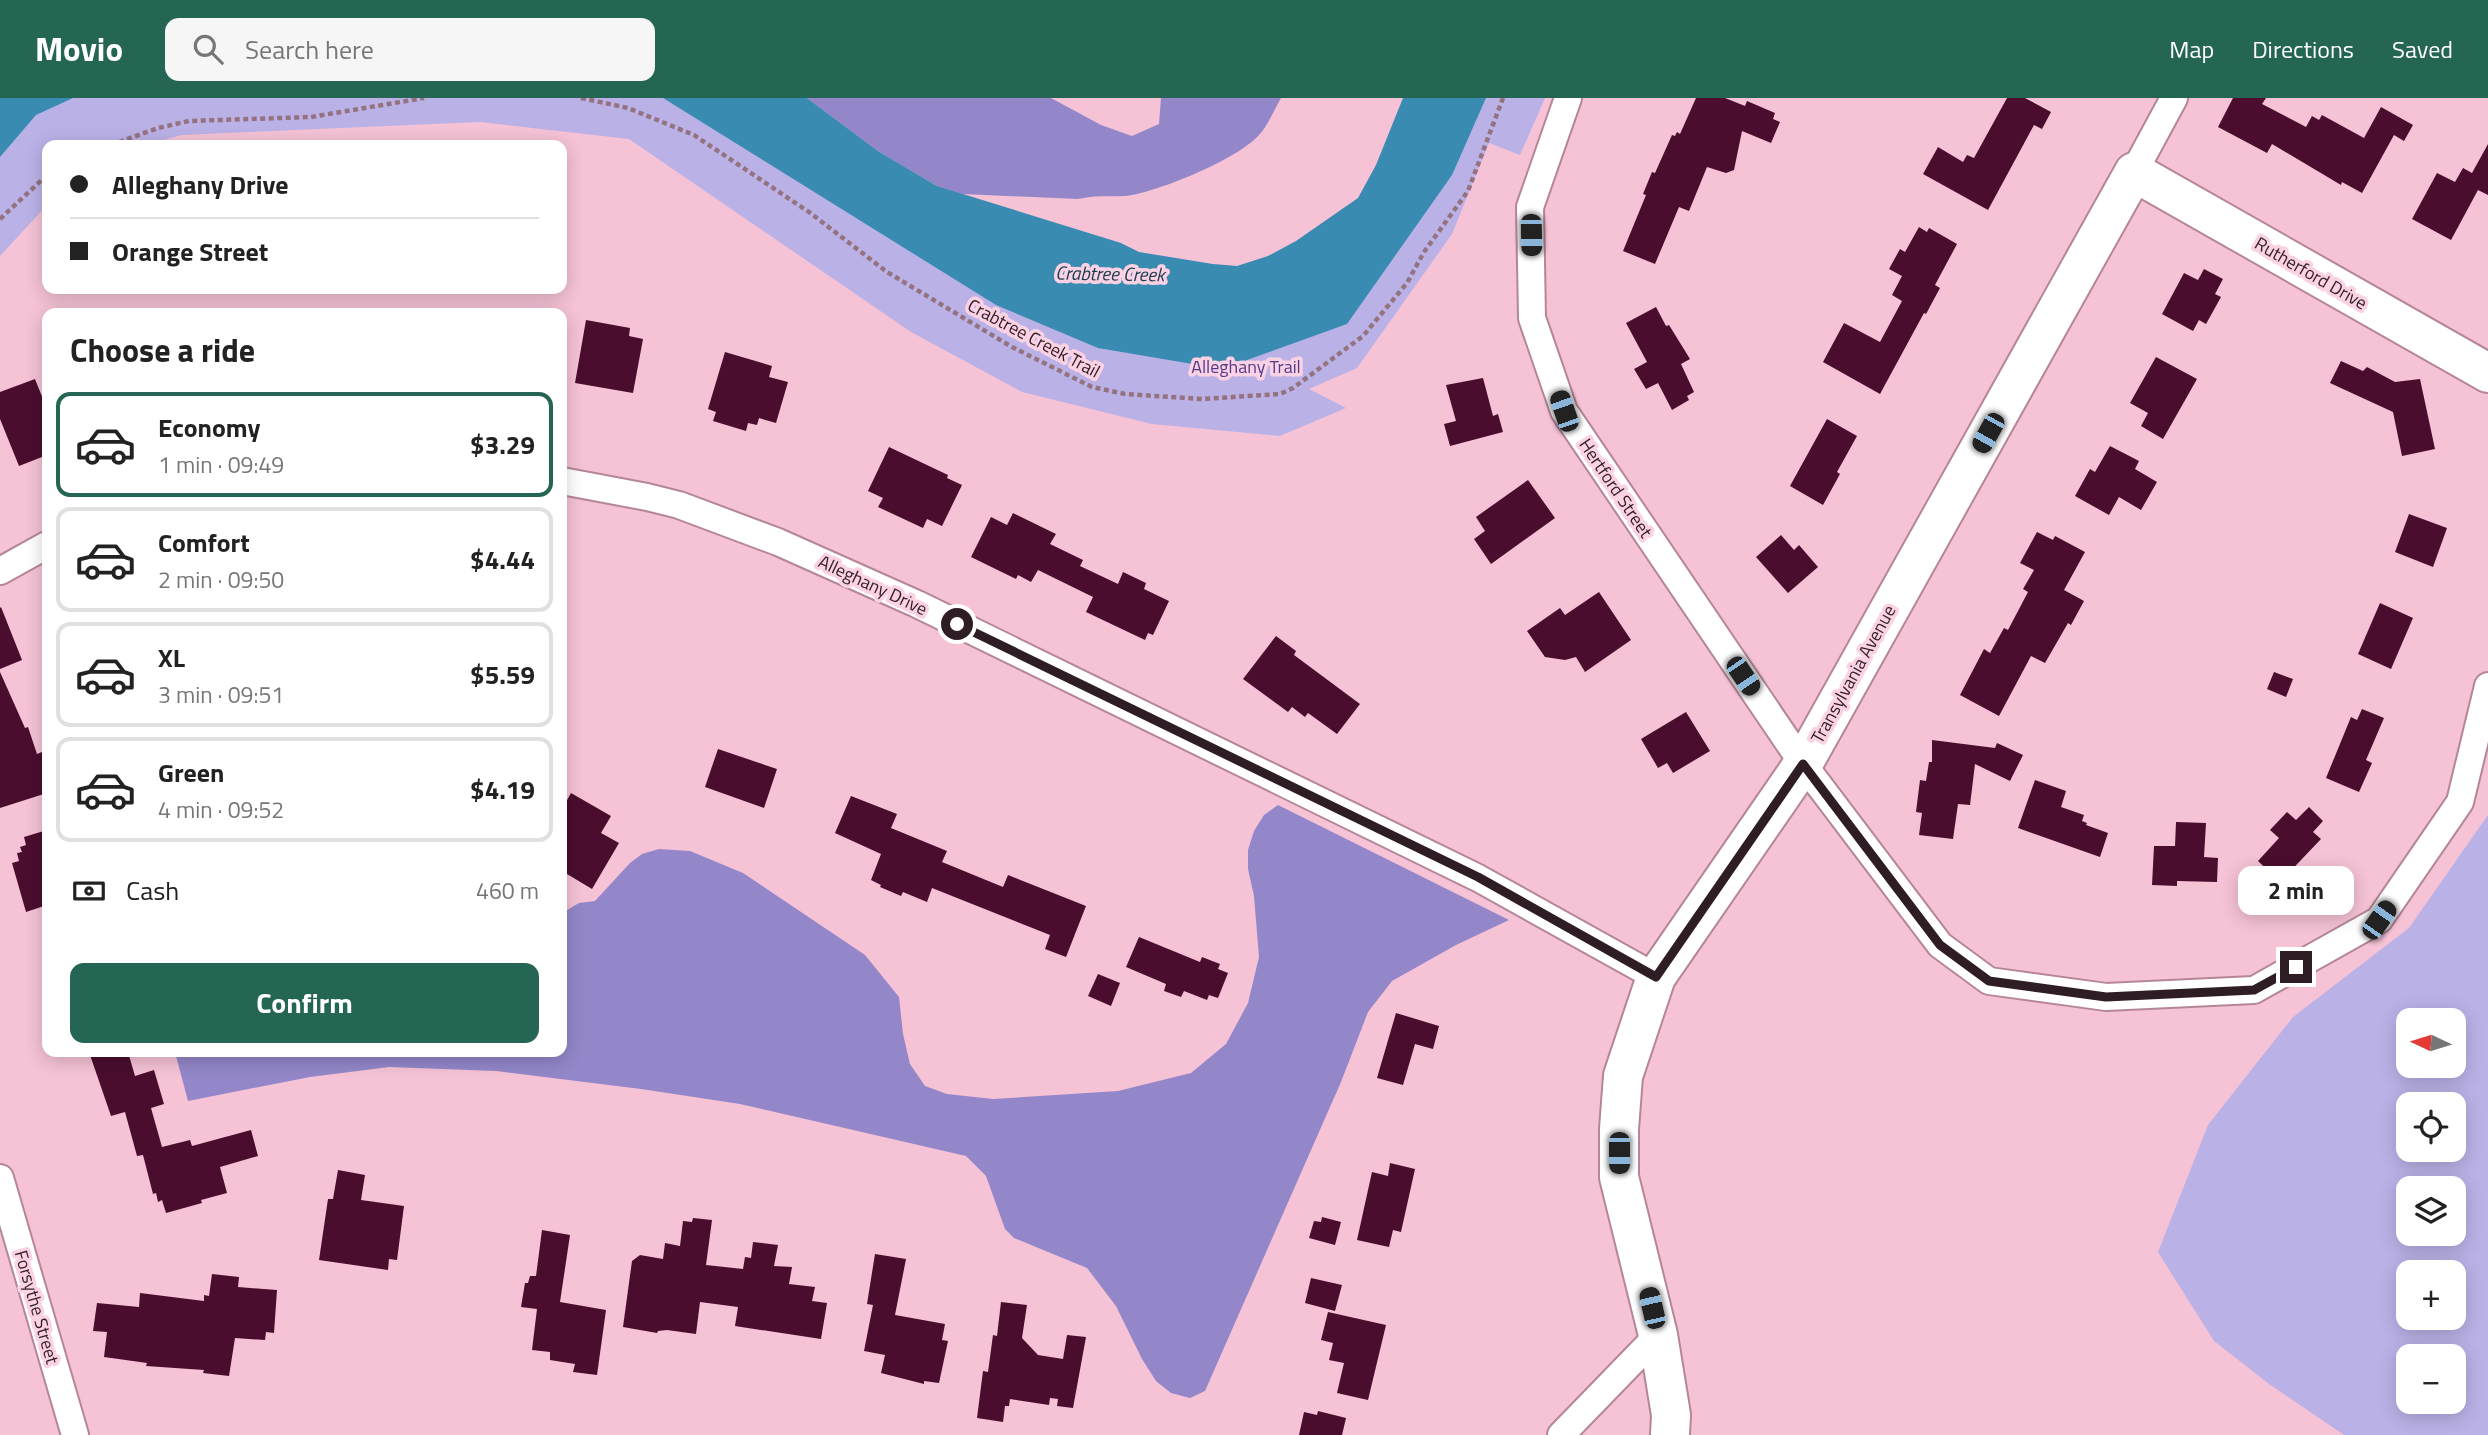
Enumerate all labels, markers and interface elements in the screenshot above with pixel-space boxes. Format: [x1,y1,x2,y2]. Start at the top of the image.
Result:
search box [165,18,655,81]
text: Movio [35,24,123,74]
icon: search [189,30,227,68]
text: Search here [245,30,374,69]
text: Map [2169,31,2214,67]
text: Directions [2252,31,2354,67]
text: Saved [2392,31,2453,67]
text: Alleghany Drive [112,165,288,204]
car [1521,214,1542,256]
street label: Rutherford Drive [2250,230,2372,316]
text: Orange Street [112,232,268,271]
water label: Crabtree Creek [1055,258,1167,288]
street label: Crabtree Creek Trail [963,292,1105,384]
text: Choose a ride [70,326,255,374]
park label: Alleghany Trail [1191,353,1301,380]
car [1548,388,1581,434]
text: Economy [158,408,260,447]
car [1969,410,2008,456]
icon: car [74,413,137,476]
text: $3.29 [470,425,535,464]
street label: Hertford Street [1573,433,1660,544]
text: 1 min · 09:49 [158,447,284,482]
text: Comfort [158,523,250,562]
icon: car [74,528,137,591]
text: $4.44 [470,540,535,579]
street label: Alleghany Drive [814,548,932,622]
text: 2 min · 09:50 [158,562,284,597]
street label: Transylvania Avenue [1804,600,1902,748]
route start [941,608,973,640]
text: XL [158,638,185,677]
icon: car [74,643,137,706]
car [1723,653,1764,699]
text: $5.59 [470,655,535,694]
text: 3 min · 09:51 [158,677,284,712]
text: Green [158,753,224,792]
icon: car [74,758,137,821]
text: $4.19 [470,770,535,809]
text: 4 min · 09:52 [158,792,284,827]
callout: 2 min [2238,866,2354,914]
text: Cash [126,871,179,910]
icon: cash [70,872,108,910]
text: 460 m [476,873,539,908]
text: 2 min [2268,873,2324,908]
car [2359,897,2400,943]
route end [2280,951,2312,983]
button: Confirm [70,963,539,1043]
north arrow [2396,1008,2466,1078]
map controls [2396,1008,2466,1414]
button: locate [2396,1092,2466,1162]
car [1609,1132,1630,1174]
button: layers [2396,1176,2466,1246]
street label: Forsythe Street [8,1247,66,1368]
button: + [2396,1260,2466,1330]
car [1638,1285,1667,1331]
button: − [2396,1344,2466,1414]

